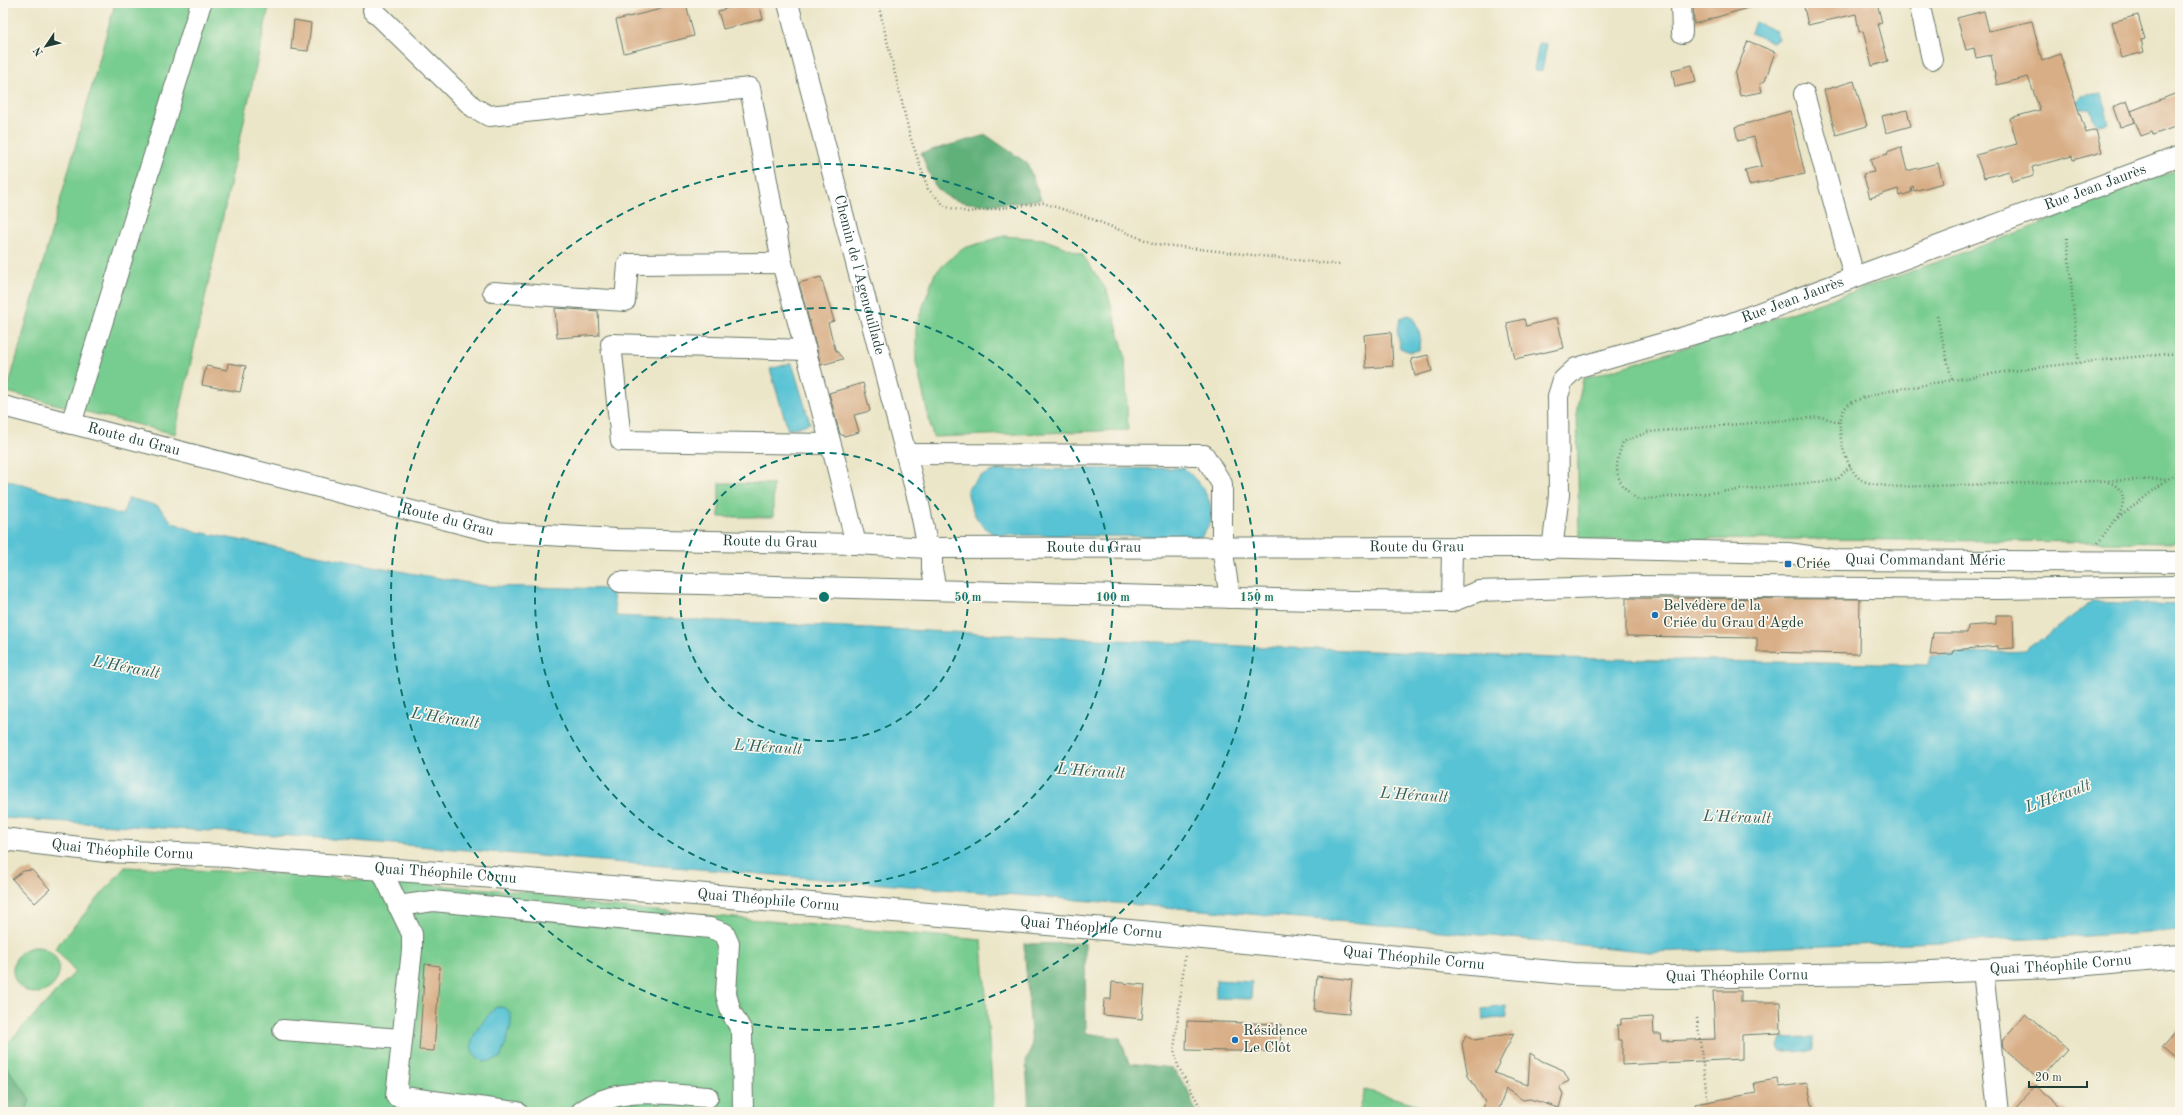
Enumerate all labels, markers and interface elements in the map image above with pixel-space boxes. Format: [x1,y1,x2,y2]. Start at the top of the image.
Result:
north arrow [26,26,66,66]
text: N [32,44,46,57]
street label: Rue Jean Jaurès [2042,162,2148,213]
street label: Chemin de l'Agenouillade [831,193,887,356]
street label: Rue Jean Jaurès [1740,274,1846,326]
street label: Route du Grau [86,420,182,459]
street label: Route du Grau [400,501,495,539]
street label: Route du Grau [722,534,818,551]
street label: Route du Grau [1046,540,1141,555]
street label: Route du Grau [1369,540,1464,555]
street label: Quai Commandant Méric [1845,553,2006,568]
place label: Criée [1796,557,1830,572]
marker: Criée [1783,559,1793,569]
centre of rings [817,590,831,604]
text: 50 m [955,591,982,604]
text: 150 m [1240,591,1274,604]
text: 100 m [1096,592,1130,604]
place label: Belvédère de la Criée du Grau d'Agde [1663,599,1804,631]
marker: Belvédère de la Criée du Grau d'Agde [1650,610,1660,620]
water label: L'Hérault [90,653,162,683]
water label: L'Hérault [409,706,481,732]
water label: L'Hérault [732,738,804,758]
water label: L'Hérault [1055,762,1127,782]
water label: L'Hérault [2022,777,2094,817]
water label: L'Hérault [1378,786,1450,806]
water label: L'Hérault [1702,809,1772,827]
street label: Quai Théophile Cornu [51,837,194,862]
street label: Quai Théophile Cornu [374,861,517,886]
street label: Quai Théophile Cornu [697,887,840,914]
street label: Quai Théophile Cornu [1020,914,1163,942]
street label: Quai Théophile Cornu [1342,944,1485,973]
street label: Quai Théophile Cornu [1989,953,2132,977]
street label: Quai Théophile Cornu [1666,968,1808,985]
place label: Résidence Le Clôt [1243,1024,1308,1056]
marker: Résidence Le Clôt [1230,1035,1240,1045]
scale bar [2029,1063,2087,1089]
text: 20 m [2035,1072,2062,1084]

